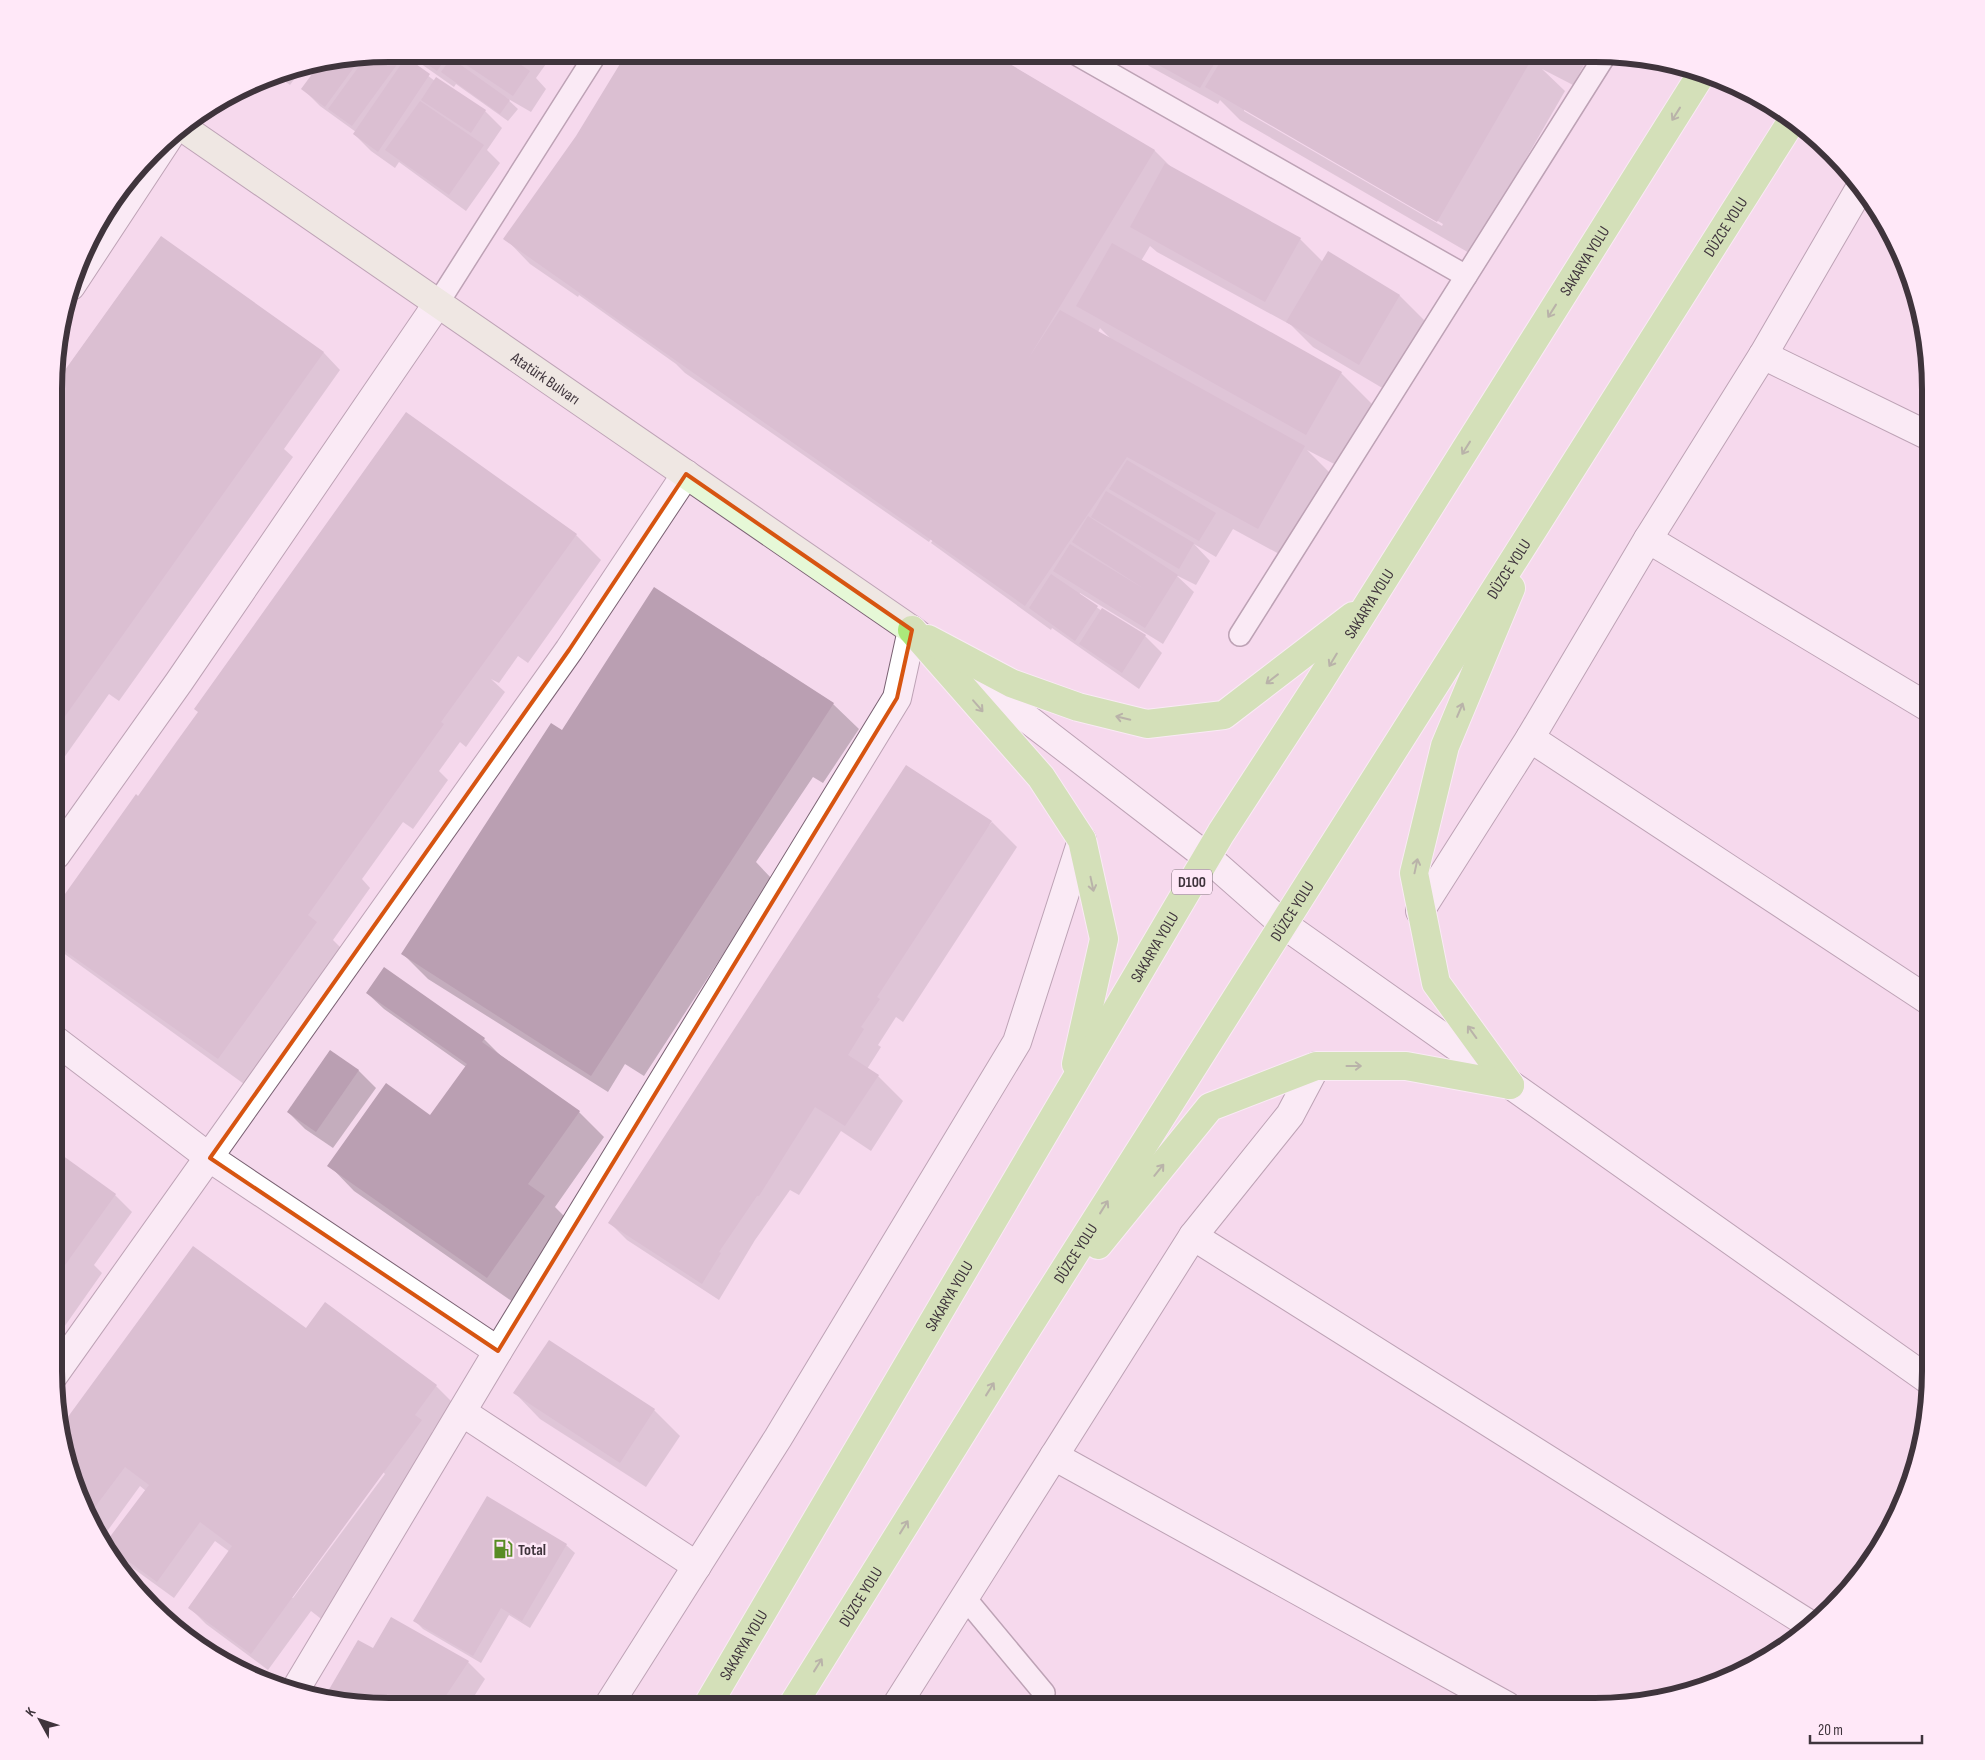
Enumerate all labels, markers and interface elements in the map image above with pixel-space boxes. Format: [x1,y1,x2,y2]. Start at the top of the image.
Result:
one-way arrow [1671,107,1682,121]
street label: DÜZCE YOLU [1700,194,1752,261]
street label: SAKARYA YOLU [1557,223,1614,300]
one-way arrow [1547,303,1557,317]
street label: Atatürk Bulvarı [506,348,583,409]
one-way arrow [1460,441,1471,455]
street label: DÜZCE YOLU [1484,536,1535,603]
street label: SAKARYA YOLU [1341,566,1399,642]
one-way arrow [1328,652,1338,666]
one-way arrow [1266,673,1279,684]
one-way arrow [973,699,984,712]
one-way arrow [1456,703,1466,718]
one-way arrow [1116,713,1132,722]
one-way arrow [1412,858,1421,874]
road number: D100 [1172,870,1212,894]
one-way arrow [1088,875,1097,891]
street label: DÜZCE YOLU [1267,878,1319,945]
street label: SAKARYA YOLU [1127,909,1183,986]
one-way arrow [1466,1026,1477,1039]
one-way arrow [1346,1061,1362,1071]
one-way arrow [1154,1163,1165,1176]
one-way arrow [1099,1200,1110,1214]
street label: DÜZCE YOLU [1050,1221,1102,1287]
street label: SAKARYA YOLU [922,1258,978,1335]
one-way arrow [985,1382,995,1396]
one-way arrow [899,1520,909,1534]
fuel station icon: Total [492,1538,514,1560]
place label: Total [518,1541,546,1560]
street label: DÜZCE YOLU [836,1564,887,1631]
street label: SAKARYA YOLU [716,1607,772,1684]
one-way arrow [813,1658,823,1672]
north arrow [15,1695,65,1745]
text: K [22,1704,39,1720]
scale bar [1810,1712,1922,1744]
text: 20 m [1818,1721,1843,1740]

